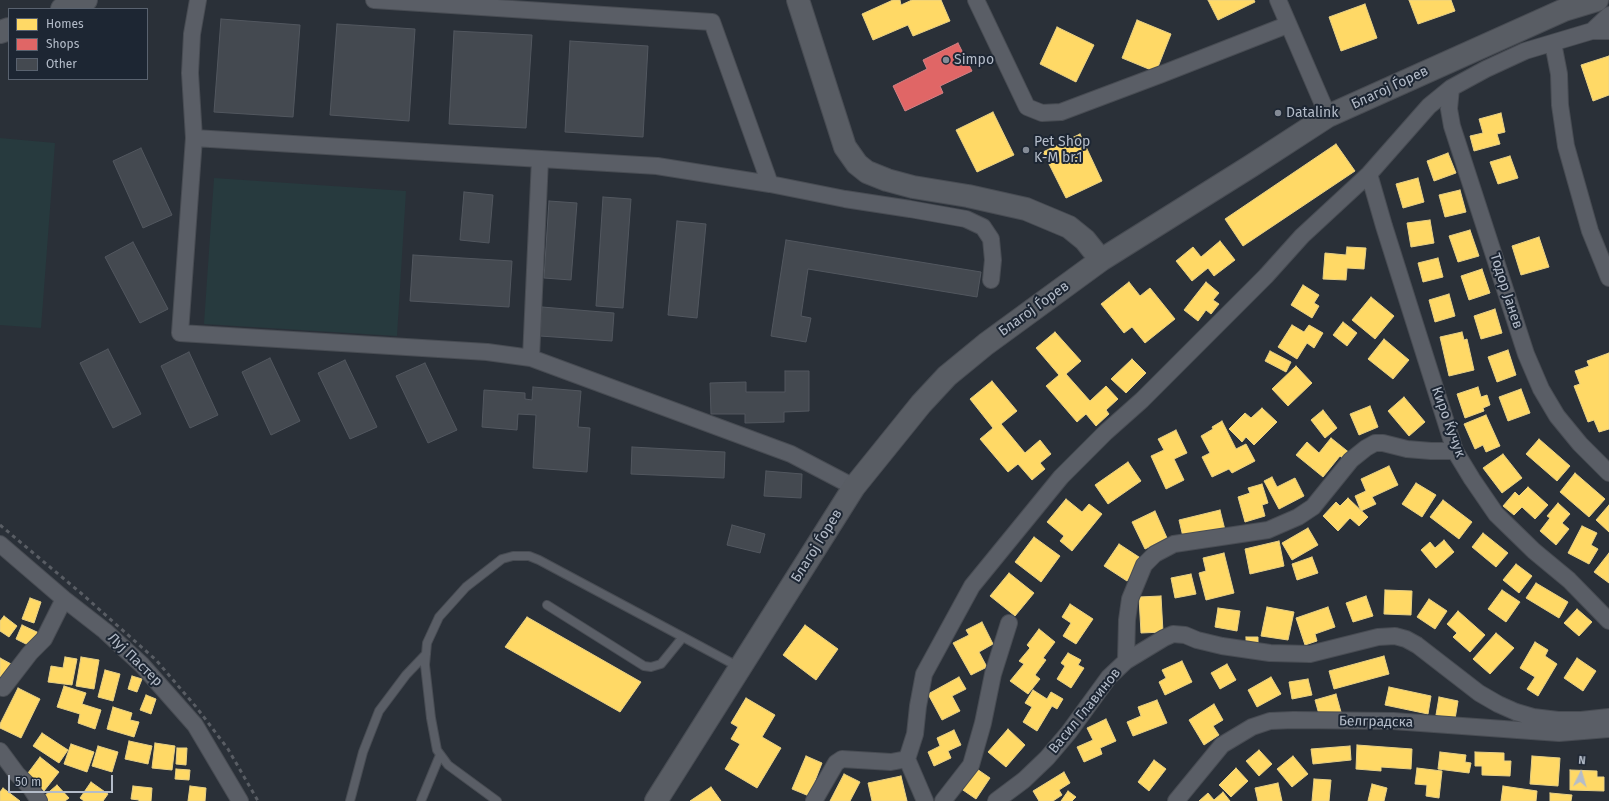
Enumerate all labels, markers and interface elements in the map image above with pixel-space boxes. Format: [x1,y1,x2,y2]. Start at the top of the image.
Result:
legend [8,8,148,80]
text: Homes [46,17,84,31]
text: Shops [46,37,79,51]
place label: Simpo [954,52,994,68]
marker: Simpo [941,55,951,65]
text: Other [46,57,77,71]
street label: Благој Ѓорев [1349,63,1431,113]
place label: Datalink [1286,105,1338,121]
marker: Datalink [1273,108,1283,118]
place label: Pet Shop K-M br.1 [1034,134,1090,166]
marker: Pet Shop K-M br.1 [1021,145,1031,155]
street label: Тодор Јанев [1486,251,1526,331]
street label: Благој Ѓорев [996,278,1072,340]
street label: Киро Ќучук [1427,384,1469,460]
street label: Благој Ѓорев [788,506,846,586]
street label: Луј Пастер [104,630,166,690]
street label: Васил Главинов [1045,665,1125,757]
street label: Белградска [1339,713,1413,731]
north arrow [1561,753,1601,793]
text: N [1578,754,1586,767]
scale bar [10,767,115,793]
text: 50 m [15,775,41,789]

